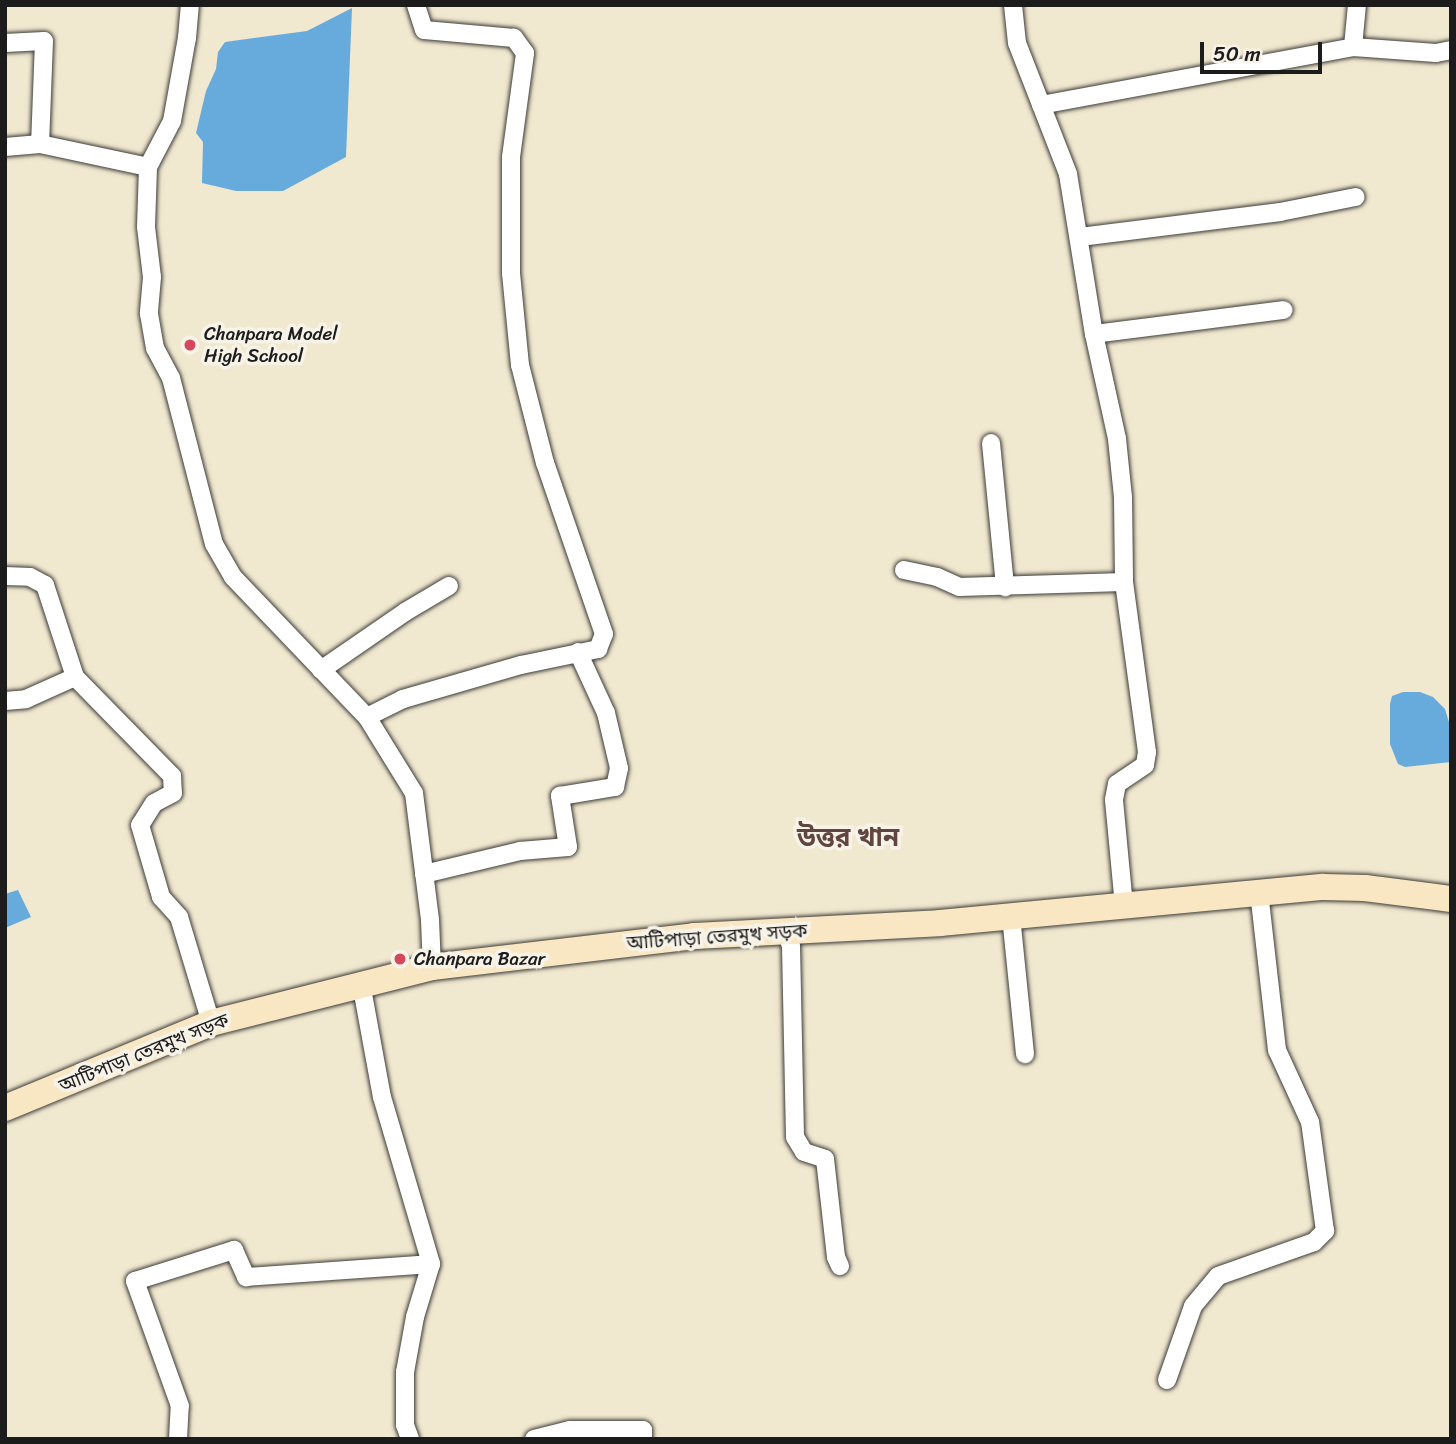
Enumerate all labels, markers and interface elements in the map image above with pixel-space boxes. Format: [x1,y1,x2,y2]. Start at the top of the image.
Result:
scale bar [1204,28,1326,72]
text: 50 m [1213,35,1261,73]
place label: Chanpara Model High School [204,323,338,367]
marker: Chanpara Model High School [182,337,198,353]
district label: উত্তর খান [797,822,899,854]
street label: আটিপাড়া তেরমুখ সড়ক [626,919,808,955]
place label: Chanpara Bazar [414,948,545,970]
marker: Chanpara Bazar [392,951,408,967]
street label: আটিপাড়া তেরমুখ সড়ক [56,1009,232,1097]

